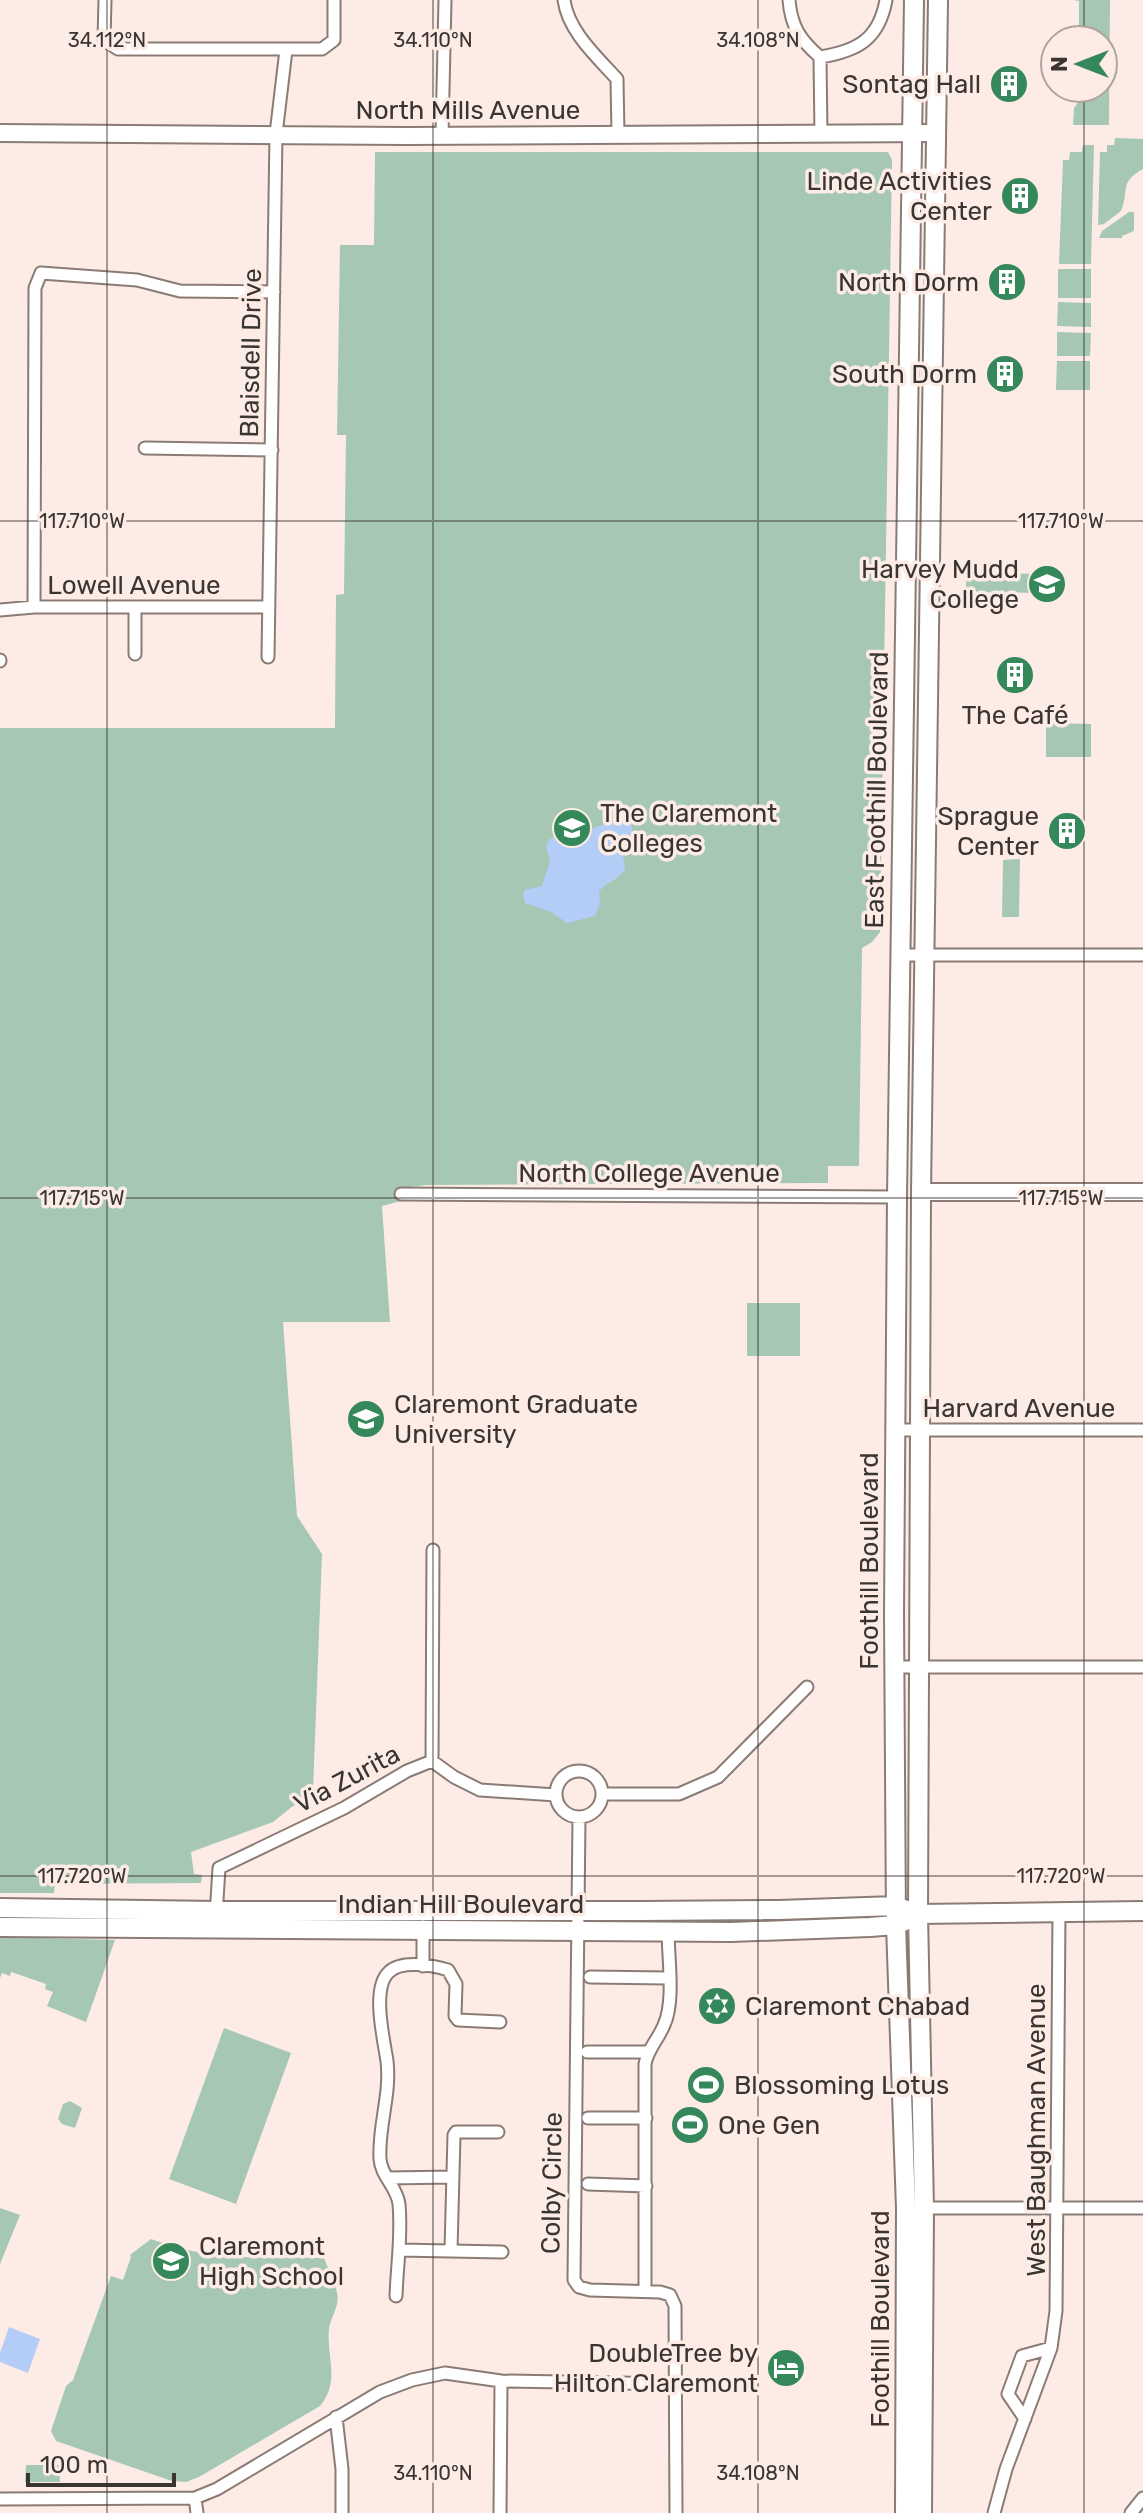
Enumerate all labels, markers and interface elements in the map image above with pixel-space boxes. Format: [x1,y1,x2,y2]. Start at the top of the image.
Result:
north arrow [1039,24,1119,104]
text: 34.112°N [68,28,146,52]
text: 34.110°N [393,28,473,52]
text: 34.108°N [716,28,800,52]
text: N [1046,56,1073,72]
building icon: Sontag Hall [988,63,1030,105]
place label: Sontag Hall [842,69,981,100]
street label: North Mills Avenue [356,95,580,126]
place label: Linde Activities Center [807,166,992,227]
building icon: Linde Activities Center [999,175,1041,217]
building icon: North Dorm [986,261,1028,303]
place label: North Dorm [838,267,979,298]
street label: Blaisdell Drive [234,268,268,438]
building icon: South Dorm [984,353,1026,395]
place label: South Dorm [832,359,977,390]
text: 117.710°W [39,509,125,533]
text: 117.710°W [1018,509,1104,533]
place label: Harvey Mudd College [861,554,1019,615]
school or university icon: Harvey Mudd College [1026,563,1068,605]
street label: Lowell Avenue [47,570,221,601]
street label: East Foothill Boulevard [859,651,895,929]
building icon: The Café [994,654,1036,696]
place label: The Café [961,700,1069,731]
place label: The Claremont Colleges [600,798,777,859]
place label: Sprague Center [938,801,1039,862]
school or university icon: The Claremont Colleges [551,807,593,849]
building icon: Sprague Center [1046,810,1088,852]
street label: North College Avenue [518,1158,780,1189]
text: 117.715°W [40,1186,125,1210]
text: 117.715°W [1019,1186,1104,1210]
place label: Claremont Graduate University [394,1389,638,1450]
street label: Harvard Avenue [923,1393,1115,1424]
school or university icon: Claremont Graduate University [345,1398,387,1440]
street label: Foothill Boulevard [854,1452,885,1670]
street label: Via Zurita [289,1738,405,1820]
text: 117.720°W [38,1864,127,1888]
text: 117.720°W [1017,1864,1106,1888]
street label: Indian Hill Boulevard [338,1889,584,1920]
street label: West Baughman Avenue [1021,1983,1052,2277]
synagogue icon: Claremont Chabad [696,1985,738,2027]
place label: Claremont Chabad [745,1991,970,2022]
sports icon: Blossoming Lotus [685,2064,727,2106]
place label: Blossoming Lotus [734,2070,949,2101]
sports icon: One Gen [669,2104,711,2146]
place label: One Gen [718,2110,820,2141]
street label: Colby Circle [535,2112,569,2254]
street label: Foothill Boulevard [865,2210,896,2428]
place label: Claremont High School [199,2231,344,2292]
school or university icon: Claremont High School [150,2240,192,2282]
place label: DoubleTree by Hilton Claremont [554,2338,758,2399]
hotel icon: DoubleTree by Hilton Claremont [765,2347,807,2389]
scale bar [28,2437,174,2487]
text: 100 m [40,2451,108,2479]
text: 34.110°N [393,2461,473,2485]
text: 34.108°N [716,2461,800,2485]

